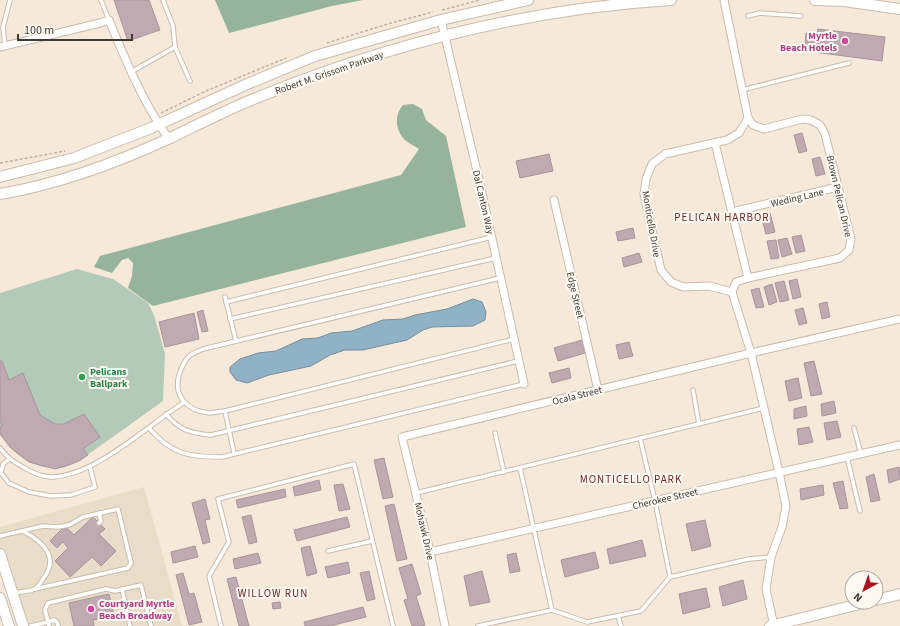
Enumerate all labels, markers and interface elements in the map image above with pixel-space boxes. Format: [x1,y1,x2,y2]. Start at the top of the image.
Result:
scale bar [18,16,132,42]
text: 100 m [24,22,54,39]
place label: Myrtle Beach Hotels [780,29,838,55]
marker: Myrtle Beach Hotels [840,36,850,46]
street label: Robert M. Grissom Parkway [273,48,386,98]
street label: Brown Pelican Drive [823,154,855,238]
street label: Dal Canton Way [469,169,497,236]
street label: Weding Lane [770,185,825,211]
street label: Monticello Drive [638,190,664,259]
district label: PELICAN HARBOR [674,210,770,225]
street label: Edge Street [563,270,587,321]
place label: Pelicans Ballpark [90,365,128,391]
marker: Pelicans Ballpark [77,372,87,382]
street label: Ocala Street [551,383,604,409]
district label: MONTICELLO PARK [580,472,682,487]
street label: Cherokee Street [631,485,700,513]
street label: Mohawk Drive [411,501,437,562]
north arrow [844,570,884,610]
district label: WILLOW RUN [238,586,308,601]
text: N [850,589,866,605]
place label: Courtyard Myrtle Beach Broadway [99,597,174,623]
marker: Courtyard Myrtle Beach Broadway [86,604,96,614]

